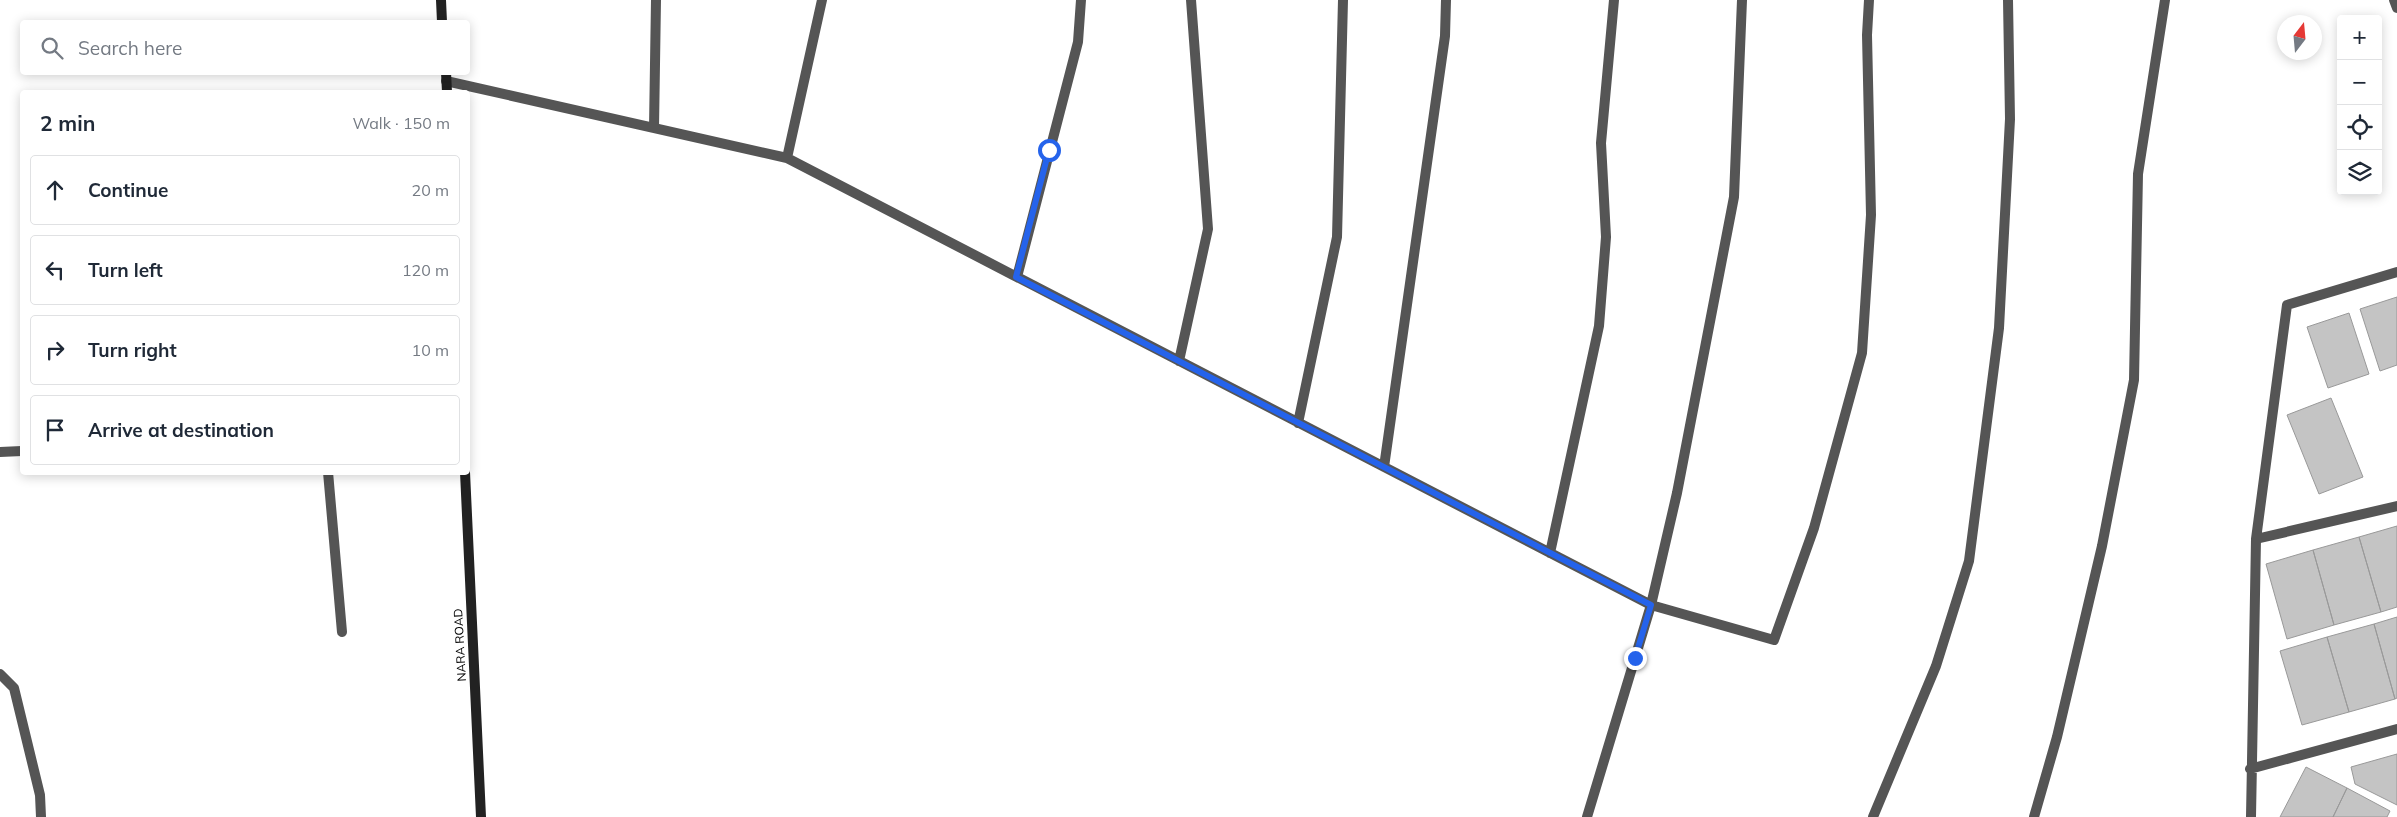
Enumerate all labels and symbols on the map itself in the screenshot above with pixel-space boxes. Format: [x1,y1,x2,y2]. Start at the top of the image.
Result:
north arrow [2277,15,2322,60]
route start [1038,139,1061,162]
street label: NARA ROAD [450,608,469,682]
route end [1624,647,1647,670]

